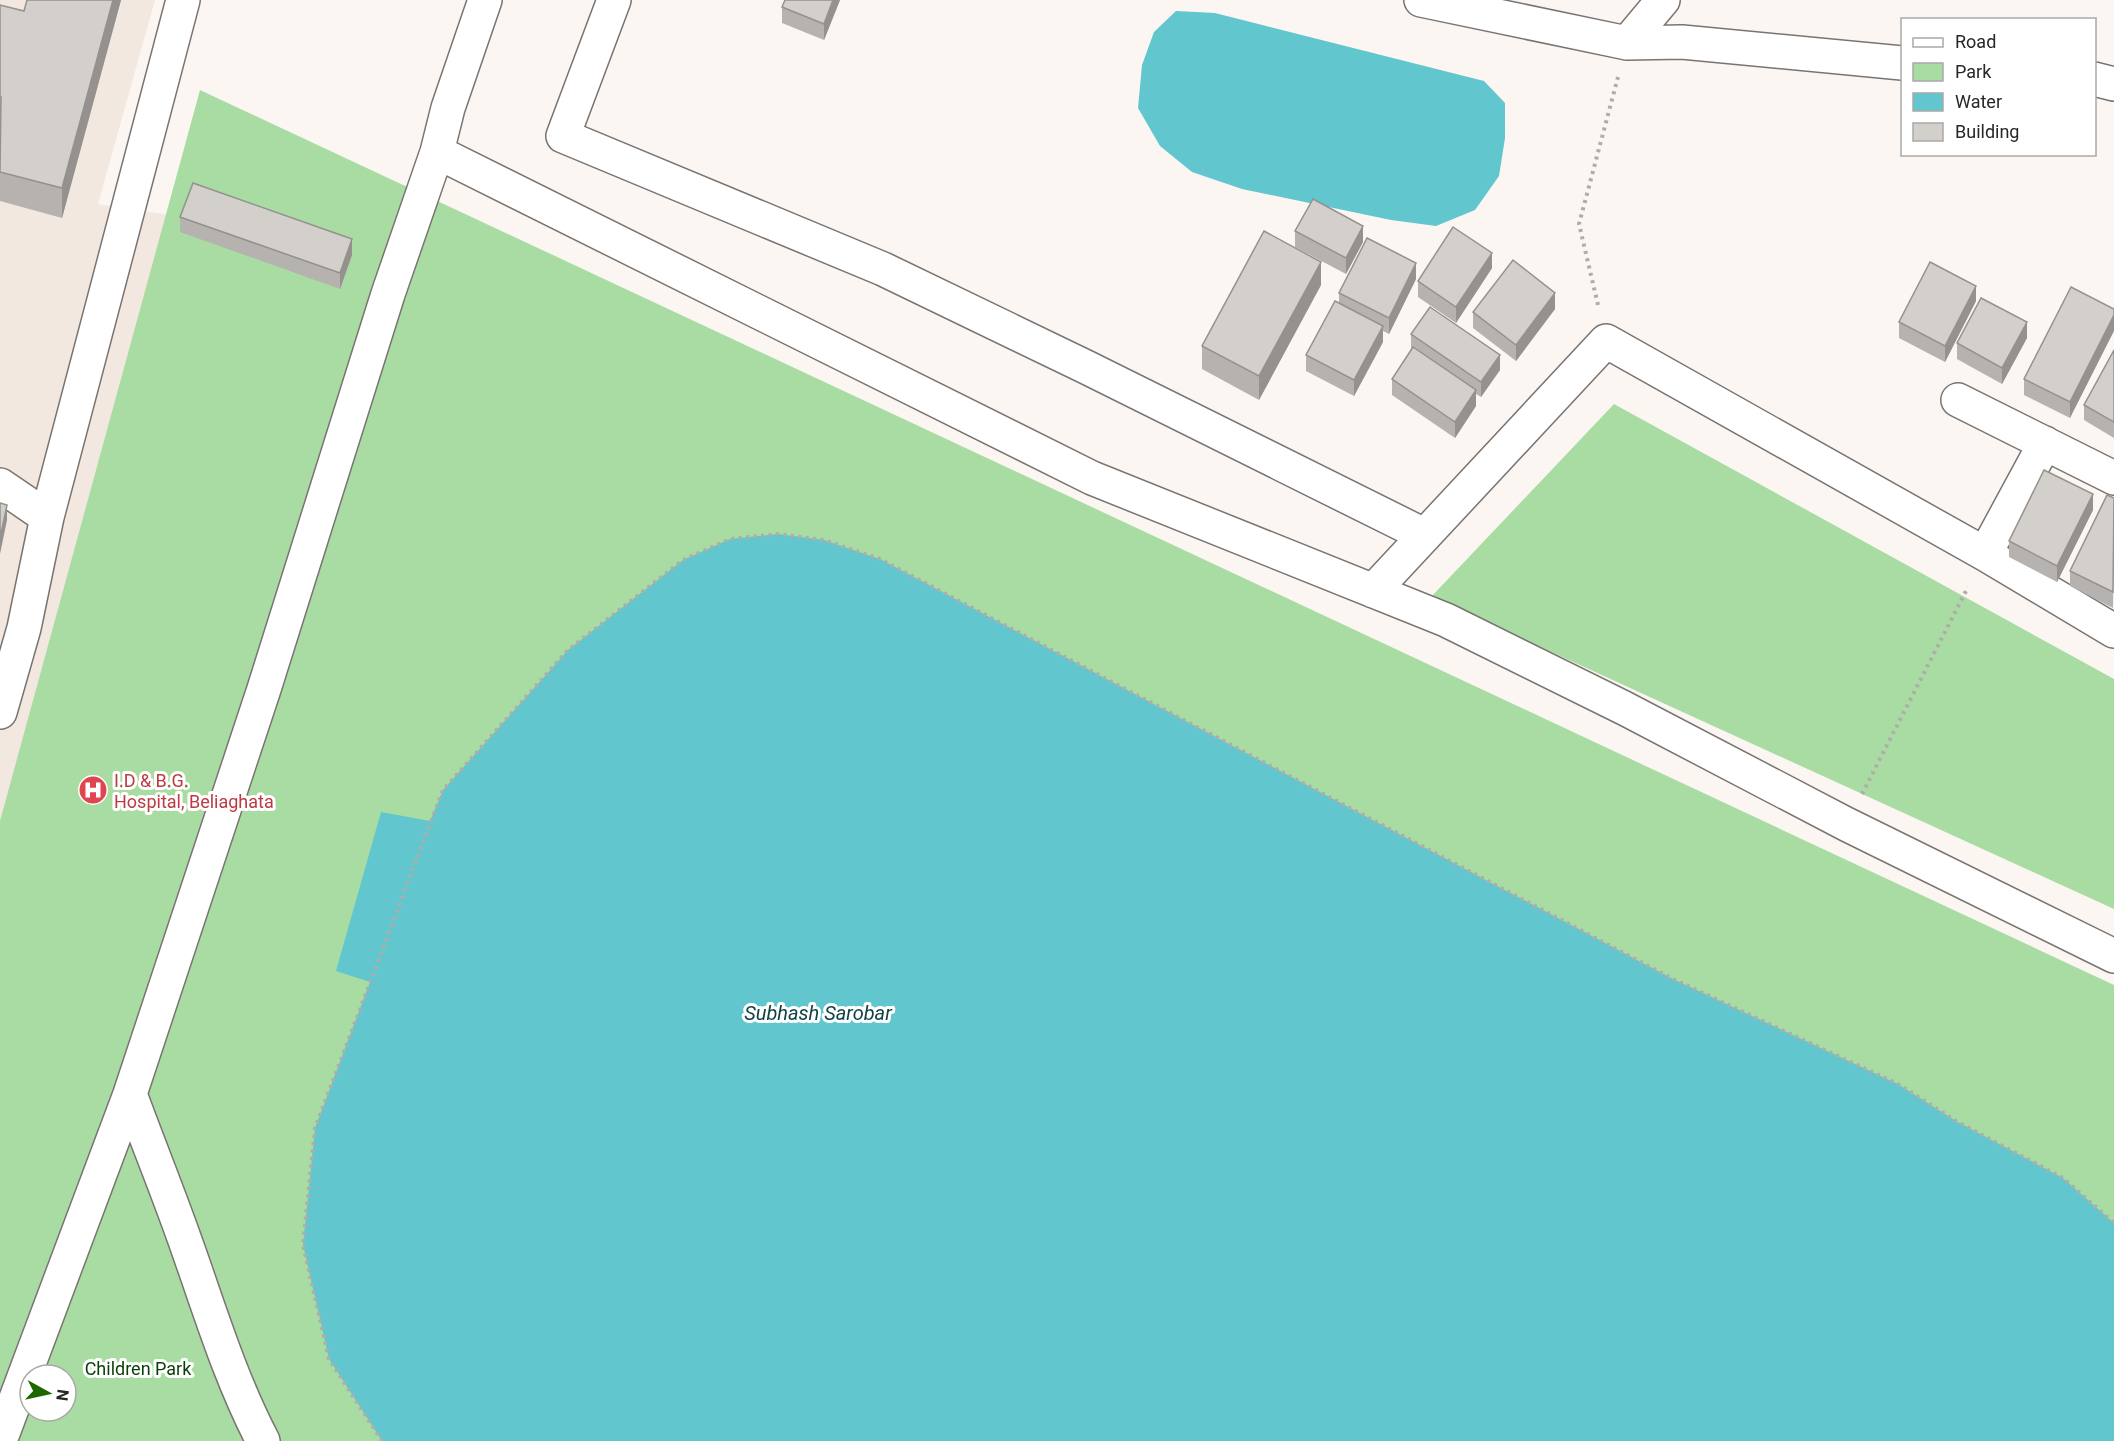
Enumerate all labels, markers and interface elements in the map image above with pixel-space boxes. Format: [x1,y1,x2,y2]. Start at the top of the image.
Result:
legend [1901,18,2096,156]
text: Road [1955,31,1996,52]
text: Park [1955,61,1992,82]
text: Water [1955,91,2002,112]
text: Building [1955,121,2019,142]
place label: I.D & B.G. Hospital, Beliaghata [114,770,274,812]
hospital icon: I.D & B.G. Hospital, Beliaghata [77,774,109,806]
water label: Subhash Sarobar [744,1001,893,1025]
park label: Children Park [85,1358,192,1379]
north arrow [18,1363,78,1423]
text: N [52,1388,73,1402]

